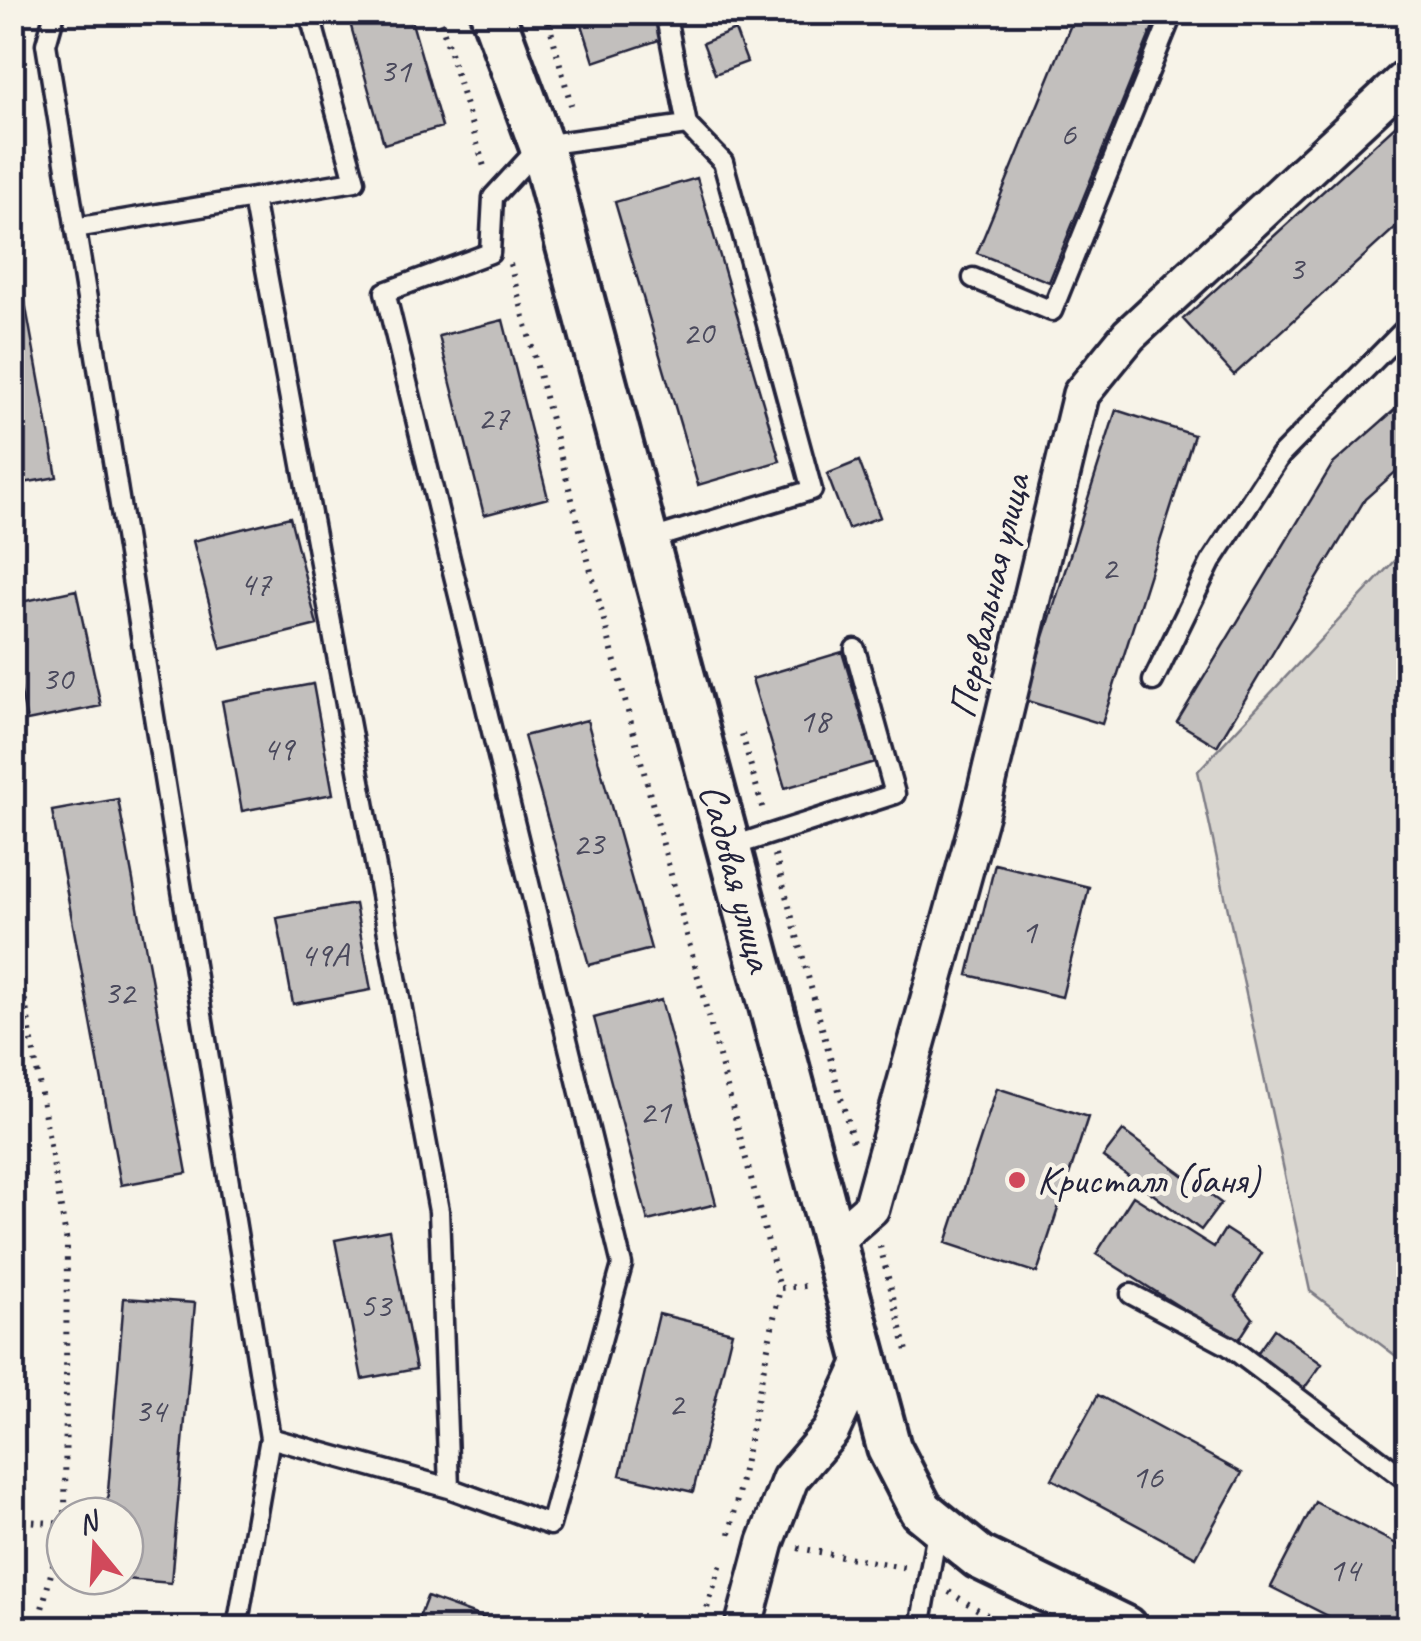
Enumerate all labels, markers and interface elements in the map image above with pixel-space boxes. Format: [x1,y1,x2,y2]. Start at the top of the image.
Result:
house number: 31 [379,48,413,93]
house number: 6 [1060,111,1077,156]
house number: 3 [1288,246,1306,291]
house number: 20 [682,310,716,355]
house number: 27 [477,395,511,440]
street label: Перевальная улица [937,466,1042,723]
house number: 2 [1101,545,1120,590]
house number: 47 [239,561,273,606]
house number: 30 [41,656,75,701]
house number: 18 [798,698,833,743]
house number: 49 [262,726,297,771]
street label: Садовая улица [688,778,786,979]
house number: 23 [572,821,606,866]
house number: 1 [1021,909,1039,954]
house number: 49А [299,932,350,977]
house number: 32 [103,970,138,1015]
house number: 21 [639,1089,673,1134]
place label: Кристалл (баня) [1037,1155,1262,1205]
marker: Кристалл (баня) [1006,1169,1028,1191]
house number: 53 [359,1283,393,1328]
house number: 2 [668,1381,687,1426]
house number: 34 [134,1388,169,1433]
house number: 16 [1131,1454,1164,1499]
north arrow [45,1496,145,1596]
text: N [74,1502,106,1542]
house number: 14 [1328,1547,1363,1592]

